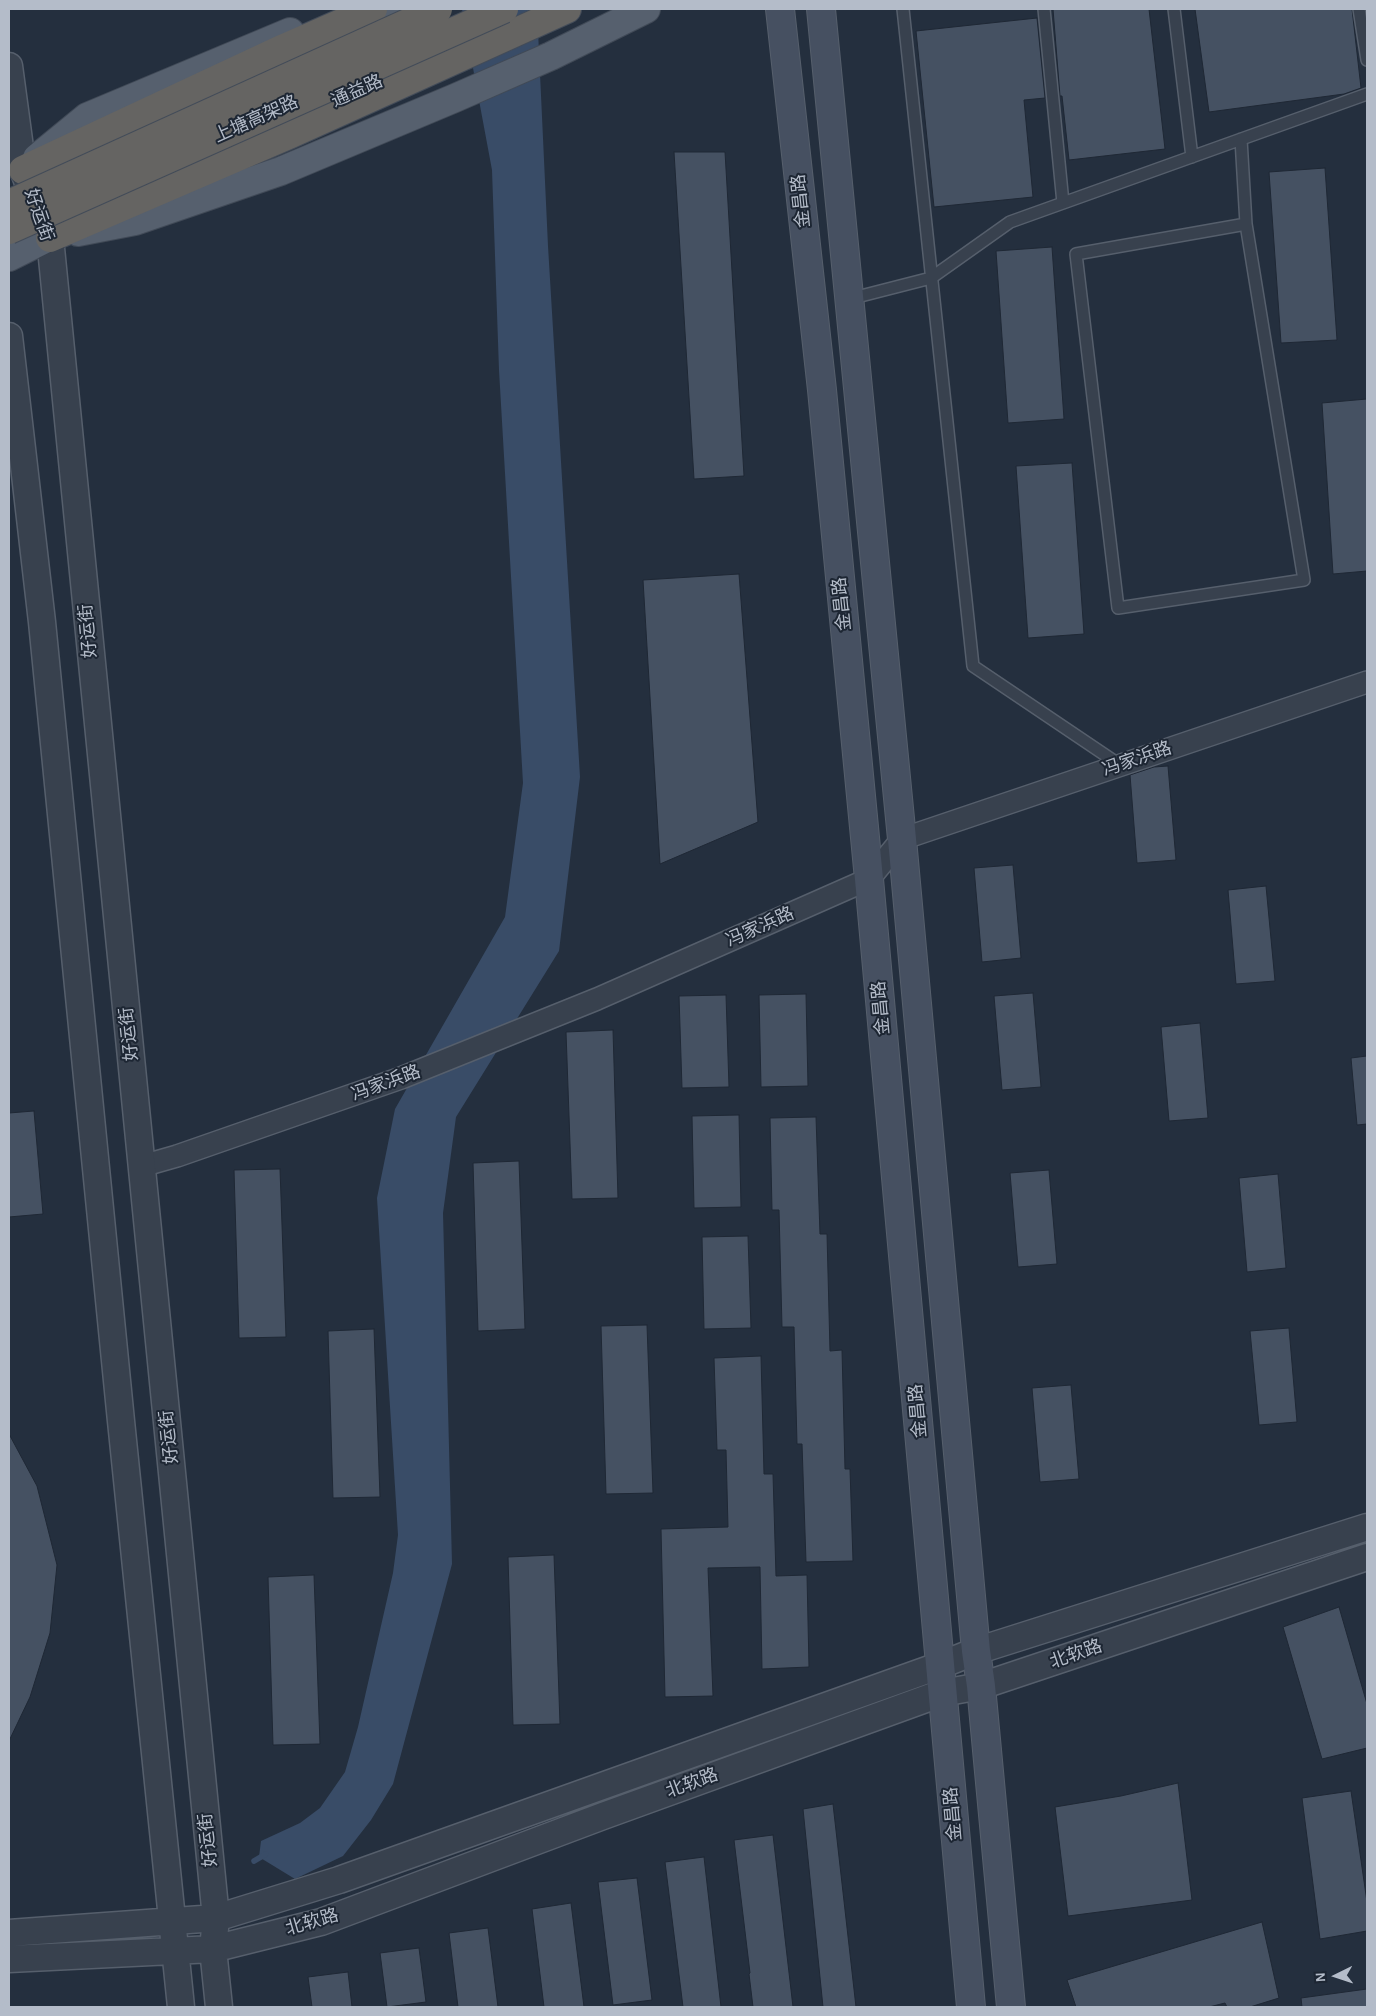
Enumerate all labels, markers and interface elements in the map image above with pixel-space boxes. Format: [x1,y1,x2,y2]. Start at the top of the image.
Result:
street label: 通益路 [328,70,386,112]
street label: 上塘高架路 [210,91,302,147]
street label: 金昌路 [787,173,815,229]
street label: 好运街 [20,186,58,244]
street label: 金昌路 [828,576,856,632]
street label: 好运街 [75,603,101,659]
street label: 冯家浜路 [1099,737,1175,781]
street label: 冯家浜路 [723,902,797,952]
street label: 金昌路 [868,980,894,1036]
street label: 好运街 [115,1006,143,1062]
street label: 冯家浜路 [348,1061,424,1105]
street label: 金昌路 [905,1383,931,1439]
street label: 好运街 [155,1409,183,1465]
street label: 北软路 [1047,1635,1105,1673]
street label: 北软路 [663,1764,721,1802]
street label: 金昌路 [940,1786,966,1842]
street label: 好运街 [194,1812,222,1868]
street label: 北软路 [283,1904,341,1940]
north arrow [1311,1951,1361,2001]
text: N [1314,1972,1328,1982]

